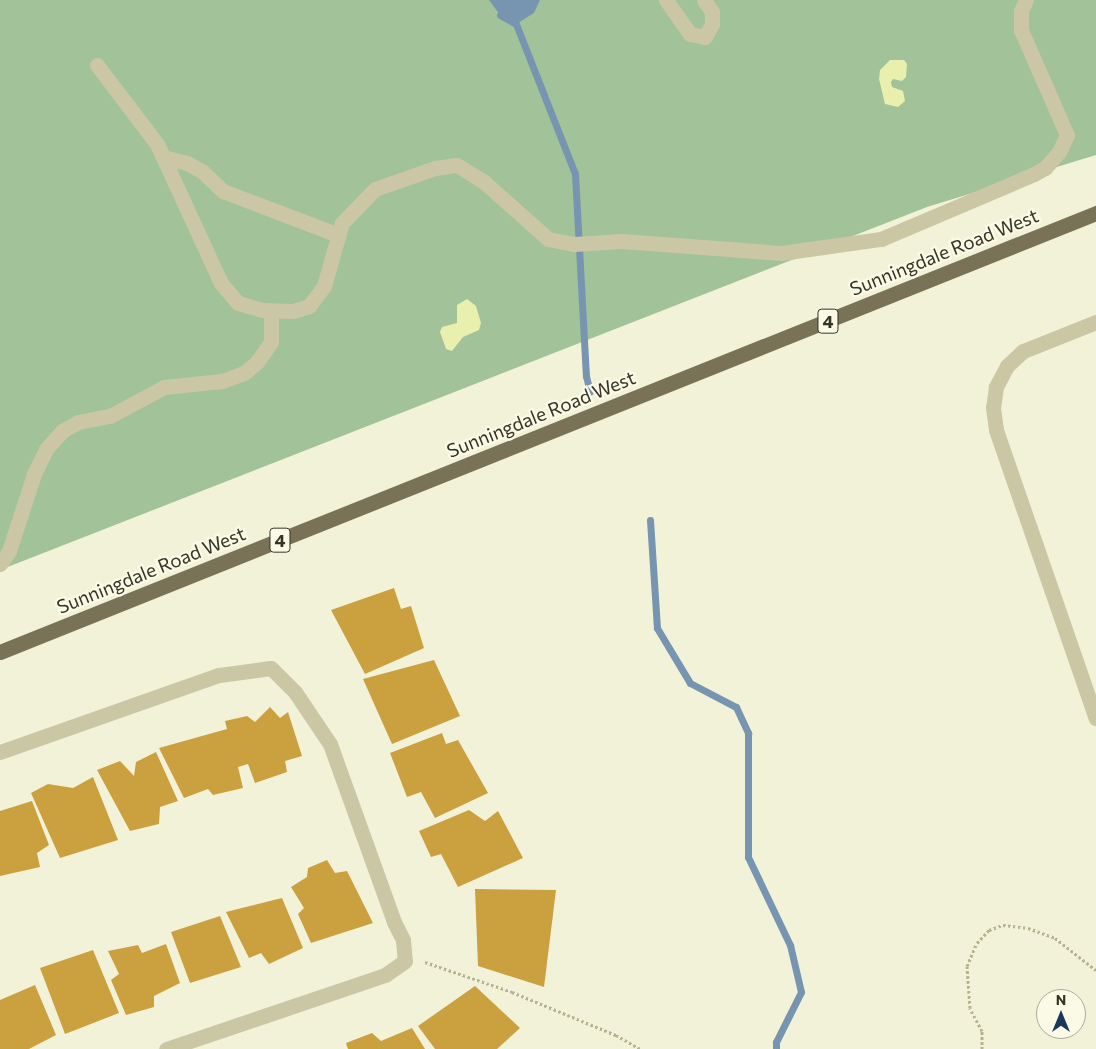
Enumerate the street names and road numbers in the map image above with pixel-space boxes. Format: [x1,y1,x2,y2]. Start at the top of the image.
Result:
street label: Sunningdale Road West [846,204,1042,300]
road number: 4 [817,306,839,336]
street label: Sunningdale Road West [443,366,639,462]
street label: Sunningdale Road West [53,522,249,618]
road number: 4 [269,524,291,556]

